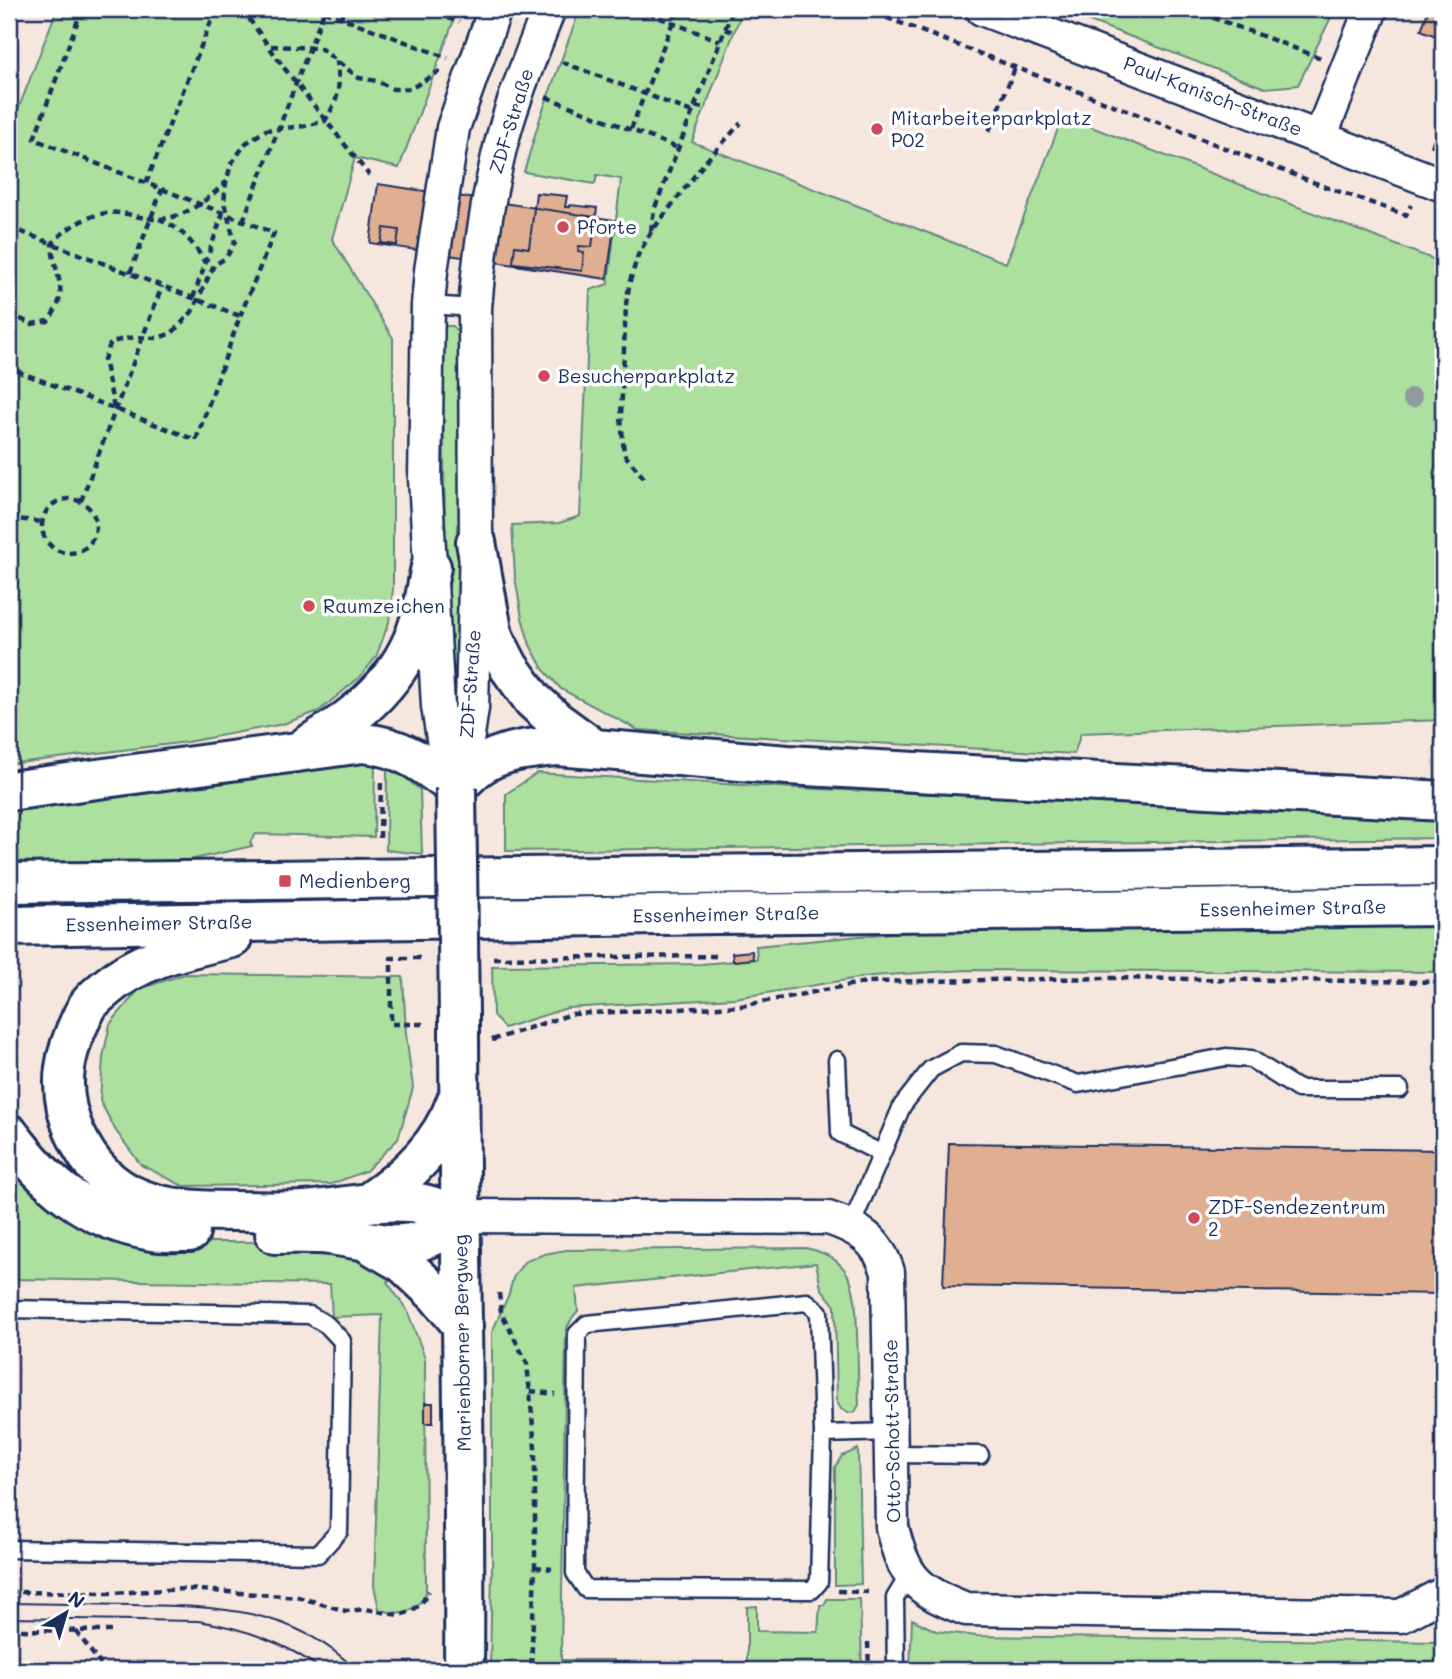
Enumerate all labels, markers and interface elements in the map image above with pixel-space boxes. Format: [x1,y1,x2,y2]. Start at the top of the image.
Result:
street label: Paul-Kanisch-Straße [1120,50,1306,141]
street label: ZDF-Straße [483,65,538,176]
place label: Mitarbeiterparkplatz P02 [891,105,1091,152]
marker: Mitarbeiterparkplatz P02 [869,121,885,137]
place label: Pforte [577,214,637,239]
marker: Pforte [555,219,571,235]
place label: Besucherparkplatz [558,363,735,388]
marker: Besucherparkplatz [536,368,552,384]
place label: Raumzeichen [323,593,445,618]
marker: Raumzeichen [301,598,317,614]
street label: ZDF-Straße [453,629,486,739]
place label: Medienberg [299,868,410,893]
marker: Medienberg [277,873,293,889]
street label: Essenheimer Straße [1199,893,1387,922]
street label: Essenheimer Straße [632,899,820,928]
street label: Essenheimer Straße [65,908,253,937]
place label: ZDF-Sendezentrum 2 [1208,1194,1386,1241]
marker: ZDF-Sendezentrum 2 [1186,1210,1202,1226]
street label: Marienborner Bergweg [447,1234,476,1452]
street label: Otto-Schott-Straße [877,1339,906,1523]
north arrow [32,1578,102,1648]
text: N [63,1585,90,1613]

